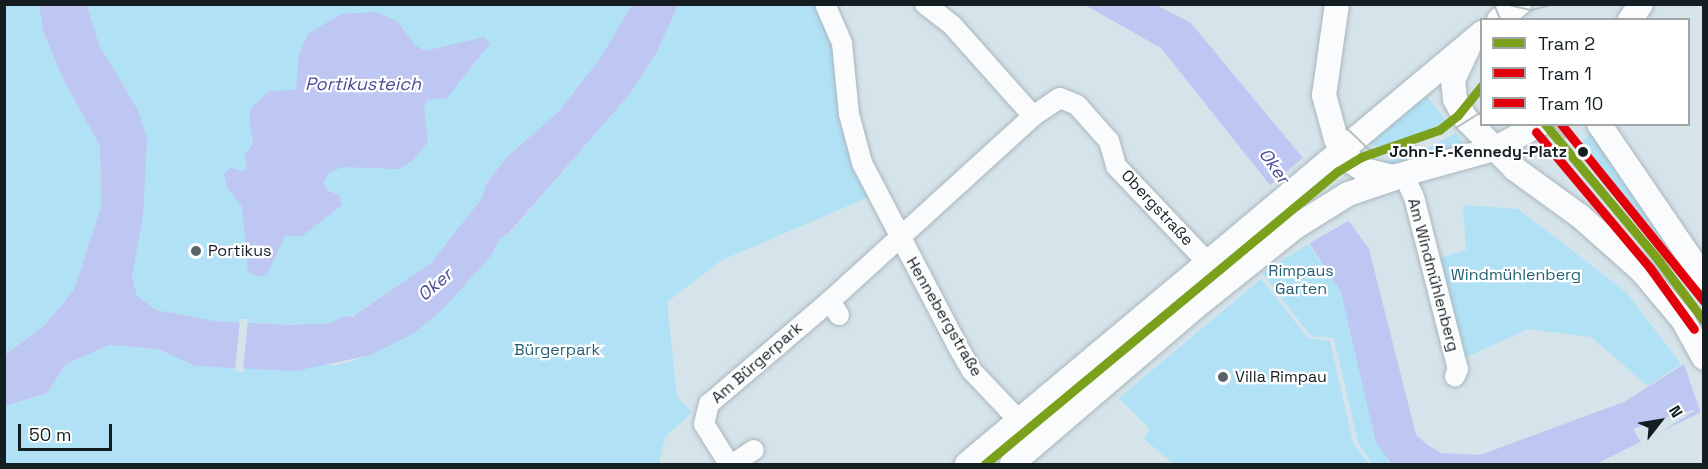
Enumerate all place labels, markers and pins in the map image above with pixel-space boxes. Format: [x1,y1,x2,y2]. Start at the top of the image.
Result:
marker: John-F.-Kennedy-Platz [1572,141,1594,163]
place label: John-F.-Kennedy-Platz [1389,142,1567,162]
place label: Portikus [208,241,271,261]
marker: Portikus [189,244,203,258]
place label: Villa Rimpau [1235,367,1327,387]
marker: Villa Rimpau [1216,370,1230,384]

